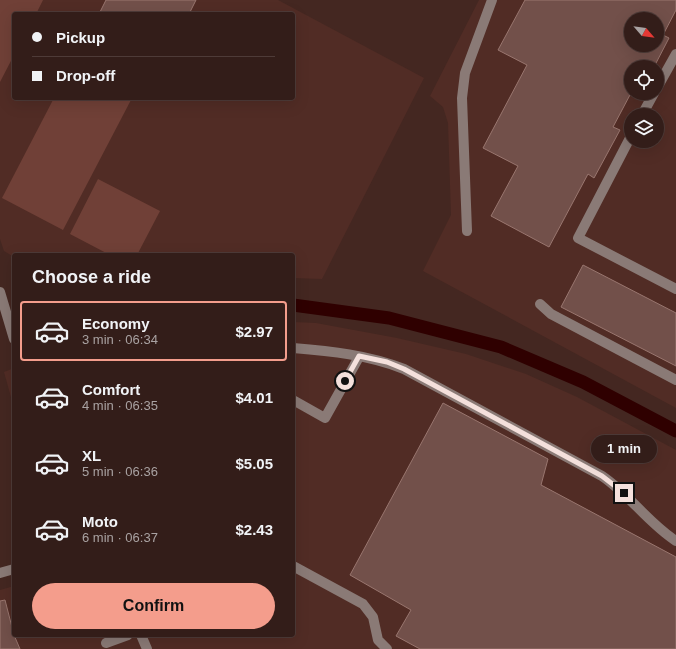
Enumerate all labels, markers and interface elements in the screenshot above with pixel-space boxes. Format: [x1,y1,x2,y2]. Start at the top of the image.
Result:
north arrow [624,12,664,52]
map controls [624,12,664,148]
text: Pickup [56,29,105,46]
button: locate [624,60,664,100]
text: Drop-off [56,67,115,84]
button: layers [624,108,664,148]
text: Choose a ride [32,267,151,287]
icon: car [34,313,70,349]
text: Economy [82,315,150,332]
text: $2.97 [235,323,273,340]
text: 3 min · 06:34 [82,332,158,347]
route start [336,372,354,390]
icon: car [34,379,70,415]
text: Comfort [82,381,140,398]
text: $4.01 [235,389,273,406]
text: 4 min · 06:35 [82,398,158,413]
callout: 1 min [591,435,657,463]
text: 1 min [607,441,641,456]
icon: car [34,445,70,481]
text: XL [82,447,101,464]
text: $5.05 [235,455,273,472]
text: 5 min · 06:36 [82,464,158,479]
route end [615,484,633,502]
icon: car [34,511,70,547]
text: Moto [82,513,118,530]
text: $2.43 [235,521,273,538]
text: 6 min · 06:37 [82,530,158,545]
button: Confirm [32,583,275,629]

